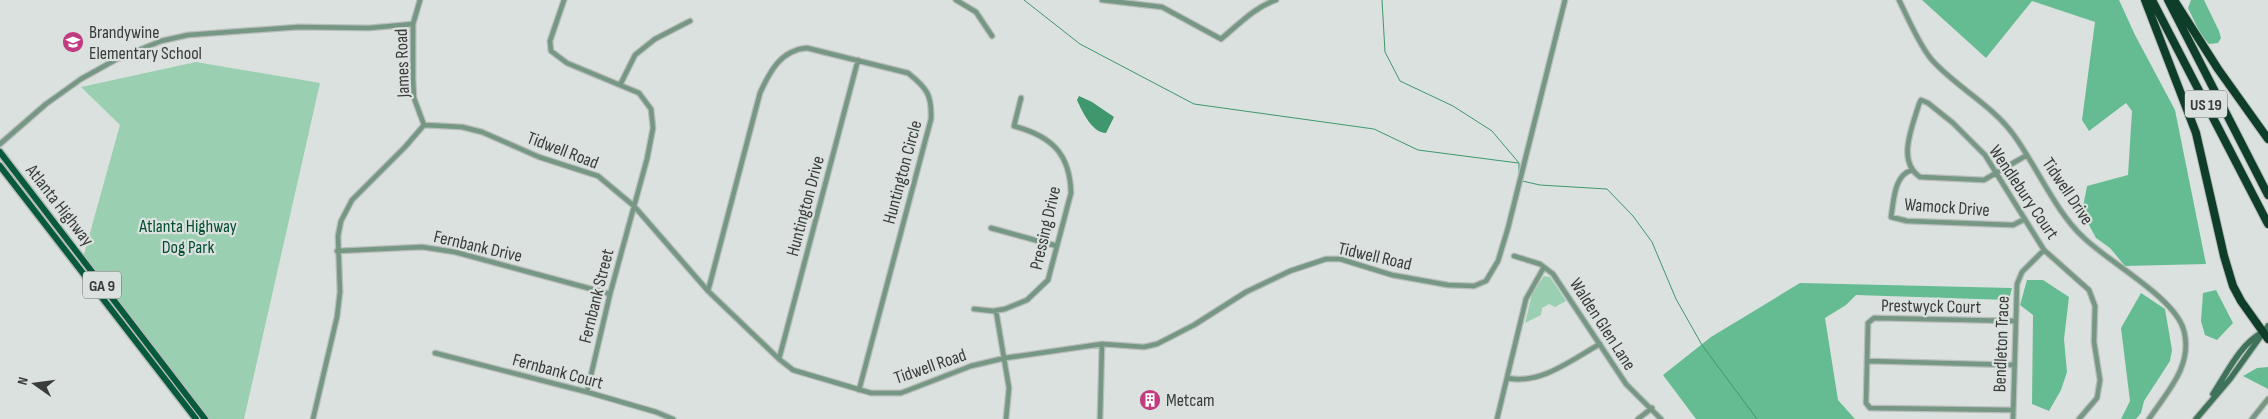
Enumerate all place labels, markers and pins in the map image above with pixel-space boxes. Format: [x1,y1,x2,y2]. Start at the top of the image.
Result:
place label: Brandywine Elementary School [89,22,202,64]
school or university icon: Brandywine Elementary School [61,30,85,54]
building icon: Metcam [1138,388,1162,412]
place label: Metcam [1166,390,1215,411]

